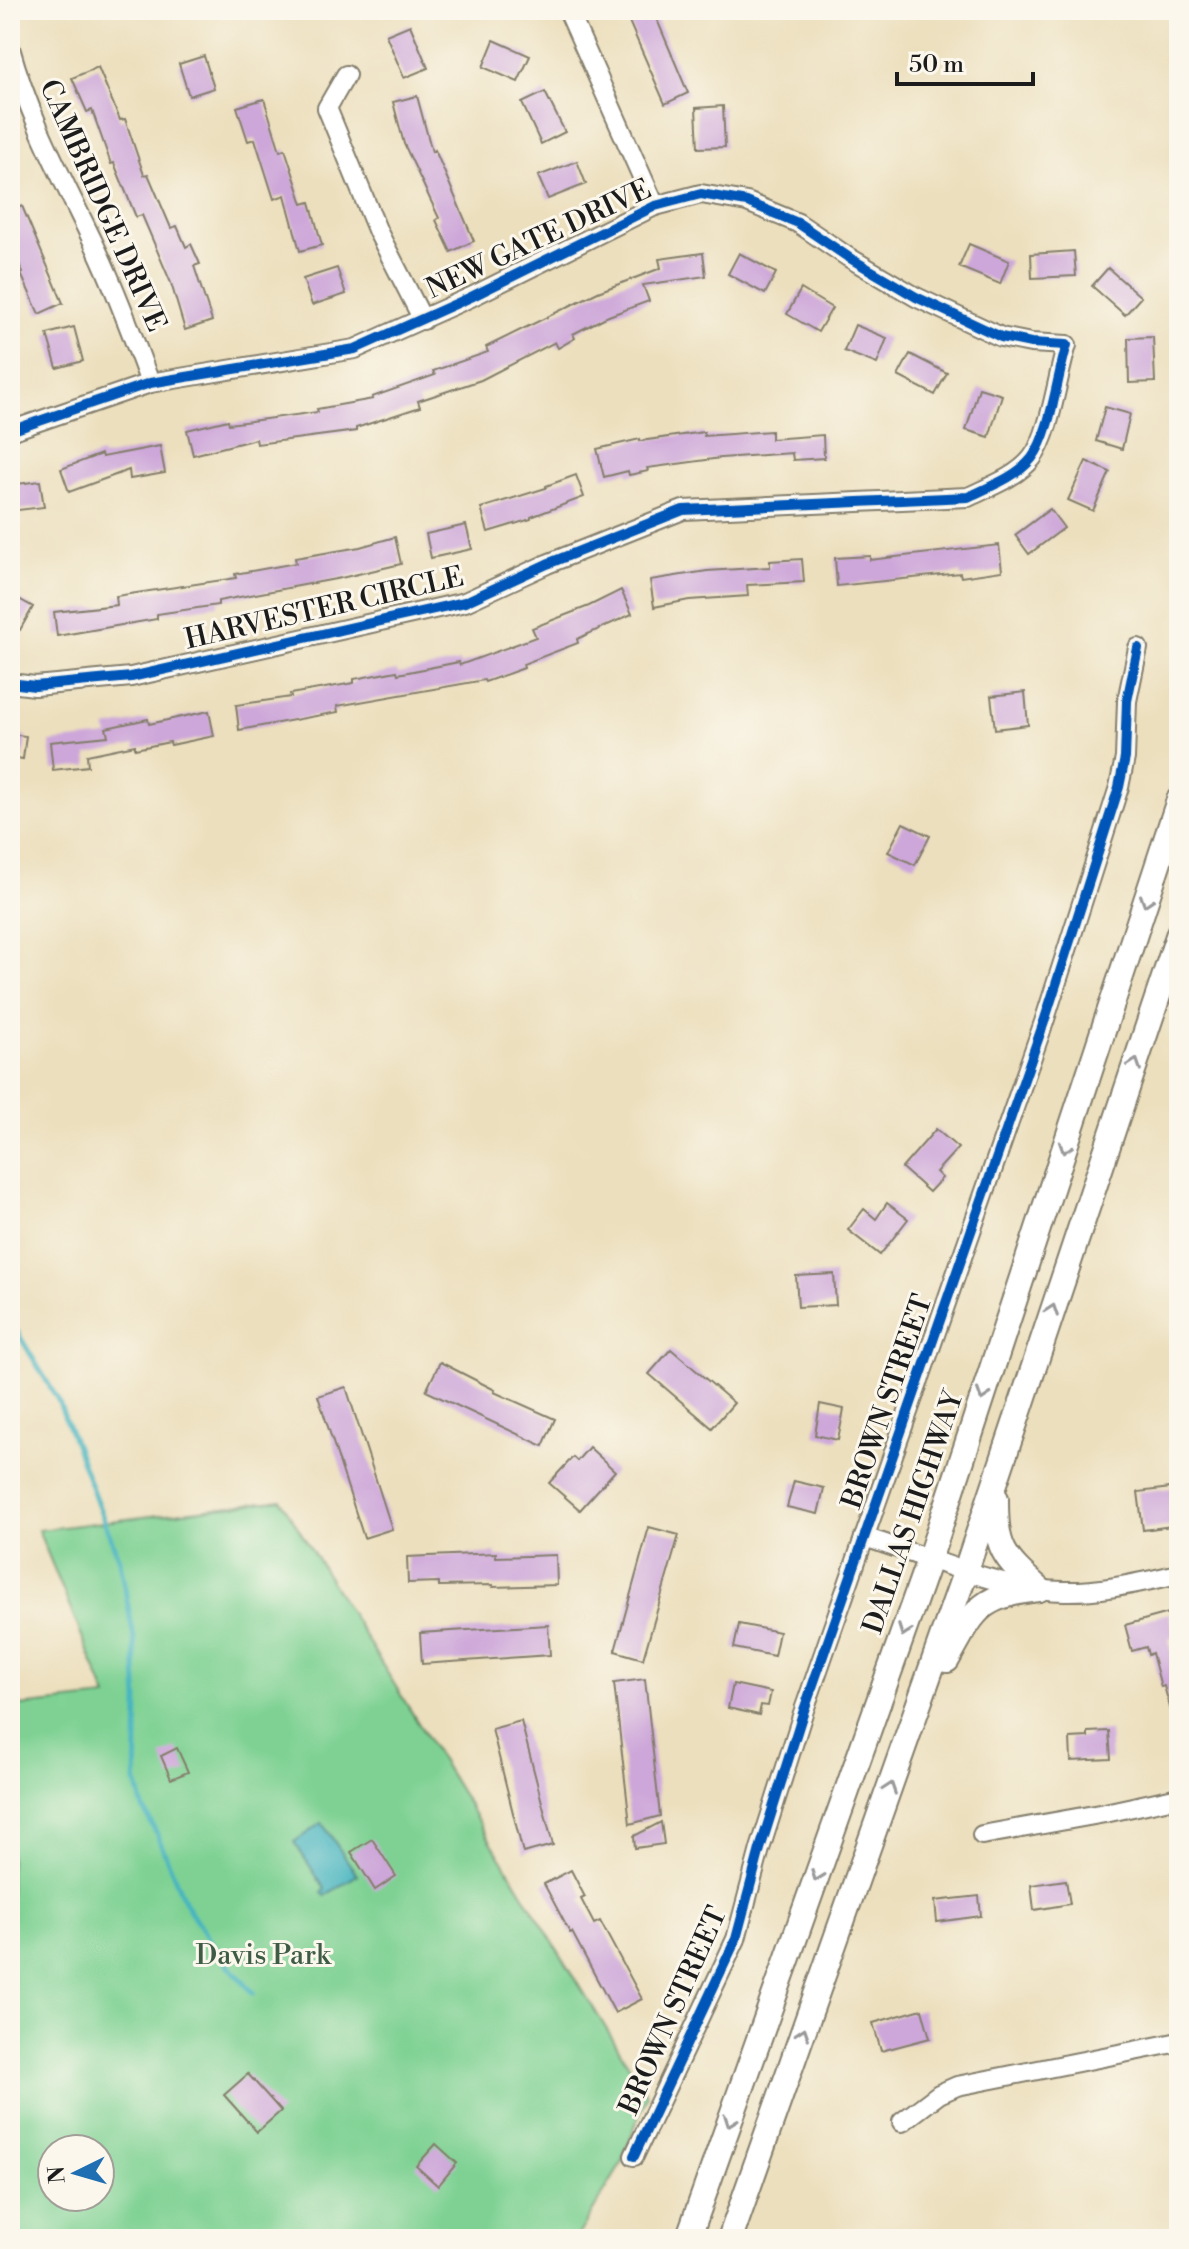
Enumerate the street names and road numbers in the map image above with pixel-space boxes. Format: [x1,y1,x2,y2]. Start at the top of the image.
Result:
street label: CAMBRIDGE DRIVE [31,74,174,337]
street label: NEW GATE DRIVE [420,172,657,307]
street label: HARVESTER CIRCLE [181,559,467,658]
street label: BROWN STREET [834,1290,940,1514]
street label: DALLAS HIGHWAY [855,1385,972,1639]
street label: BROWN STREET [611,1901,735,2121]

